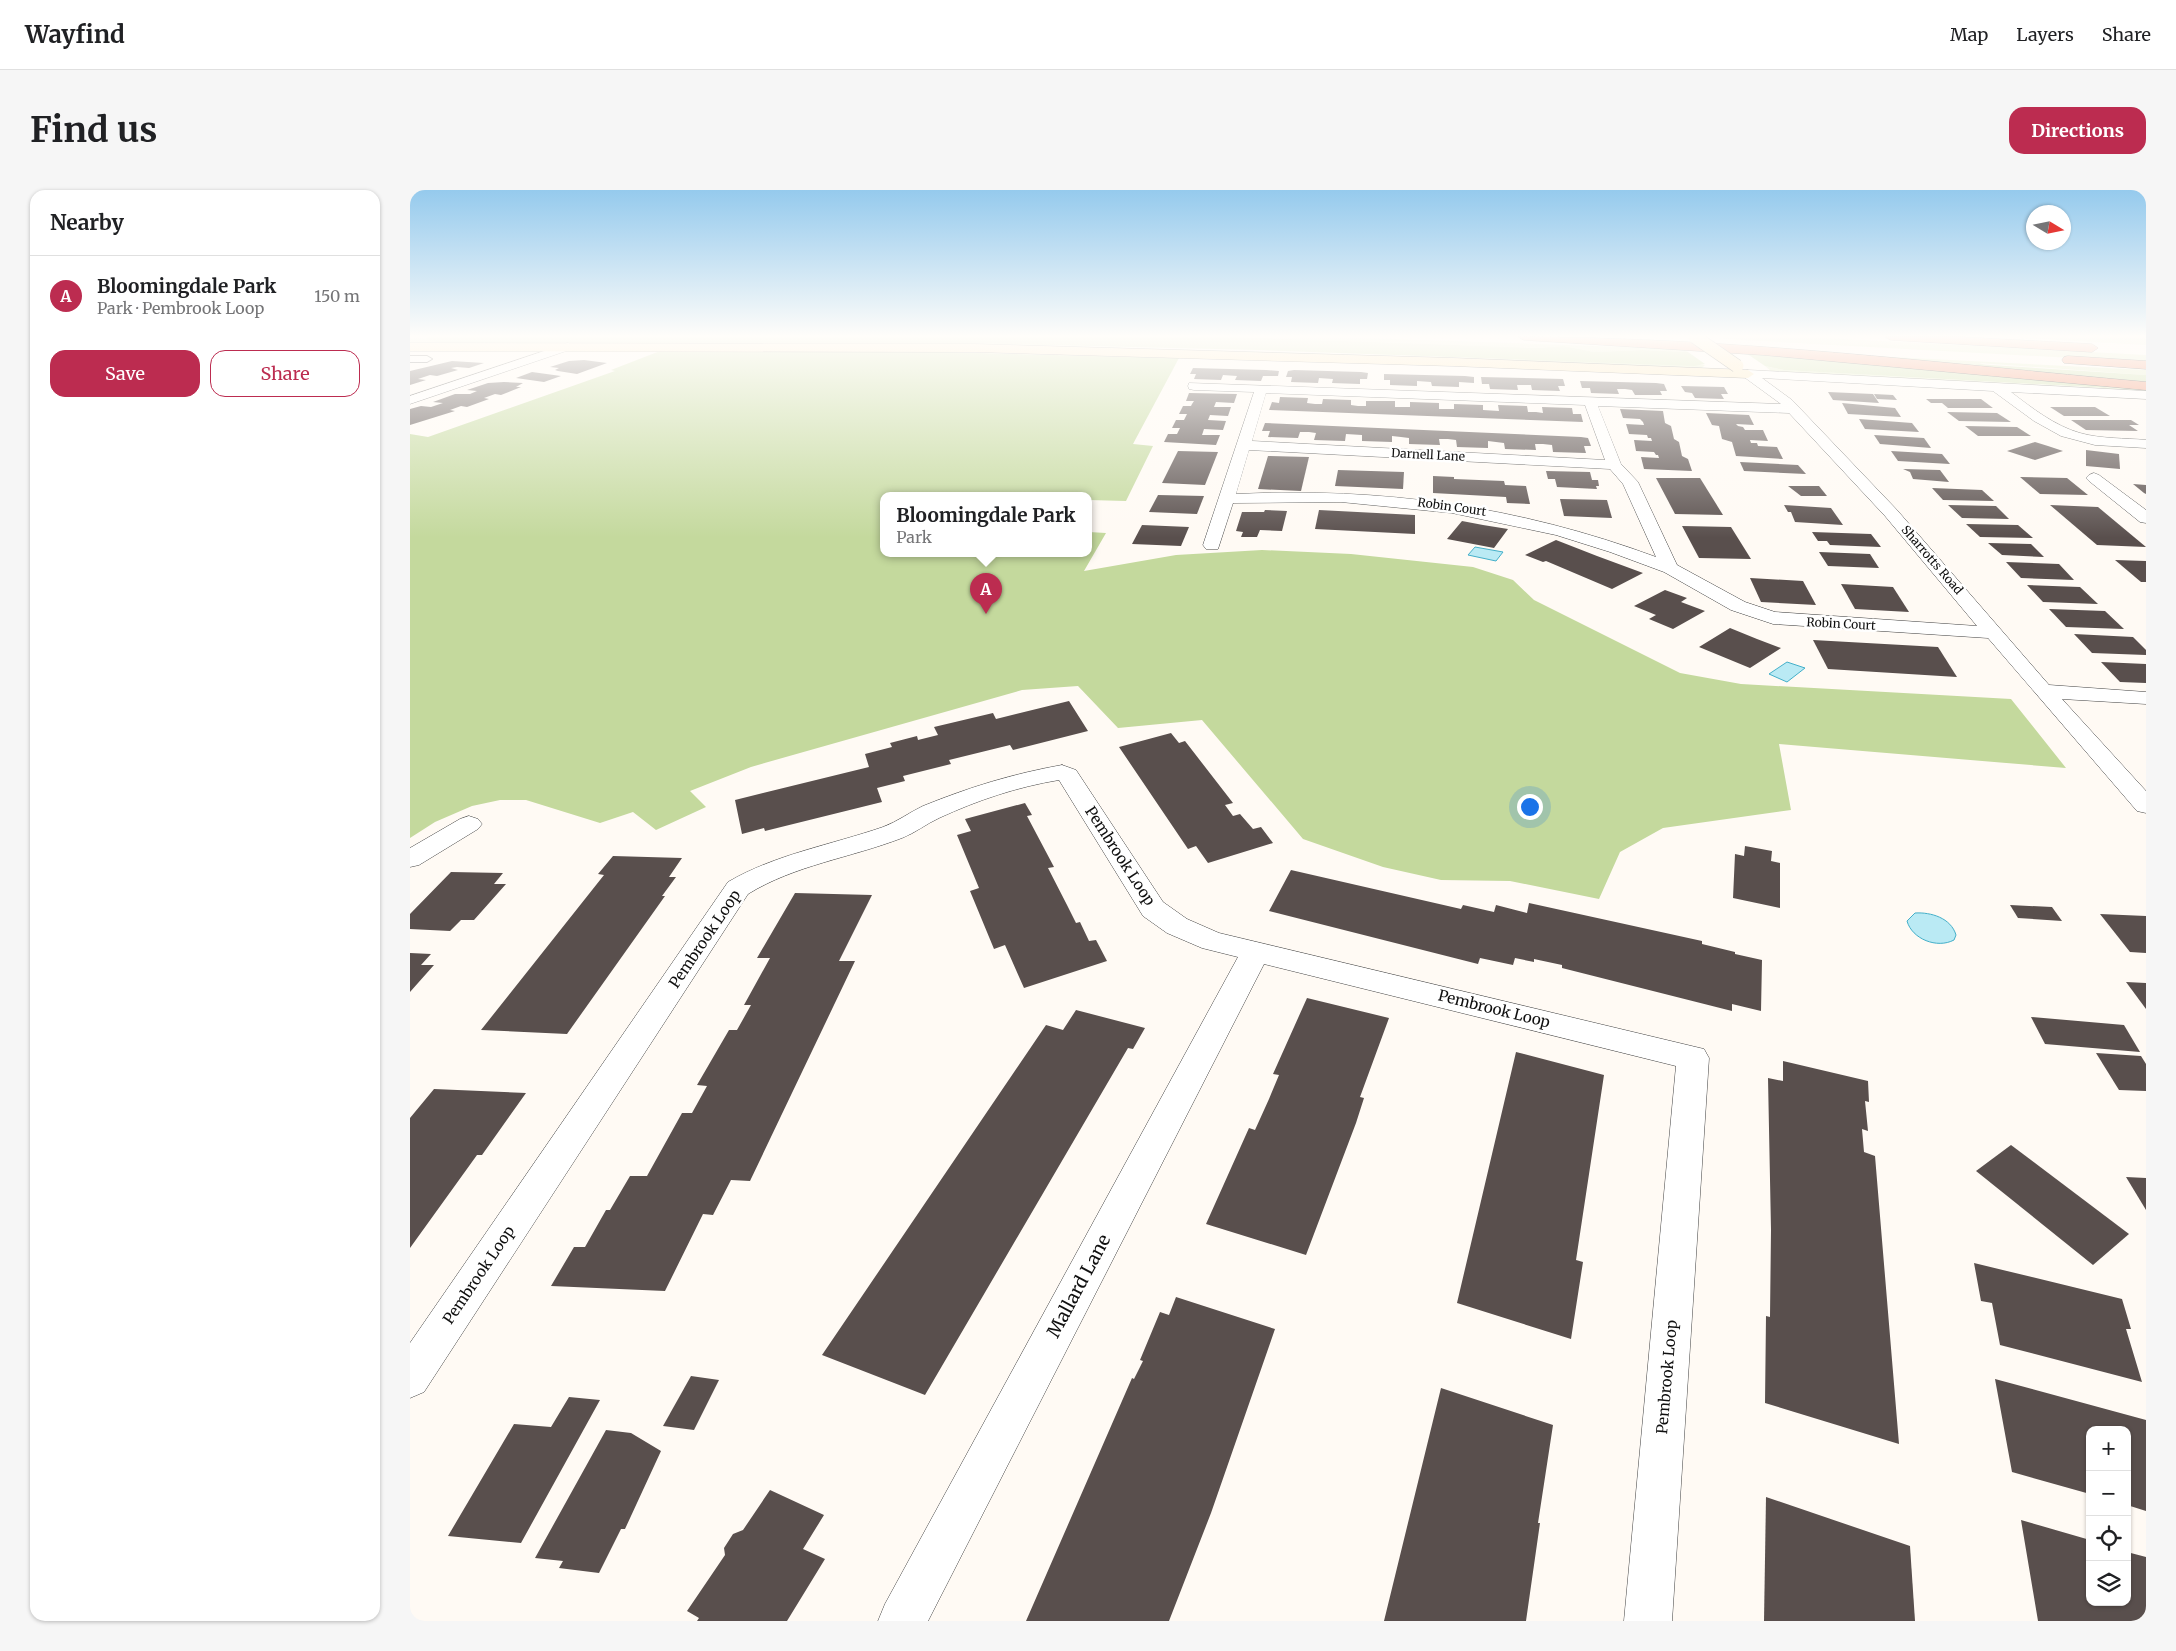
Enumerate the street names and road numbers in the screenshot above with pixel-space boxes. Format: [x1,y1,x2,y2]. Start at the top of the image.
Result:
street label: Darnell Lane [1391,445,1465,464]
street label: Robin Court [1417,494,1488,519]
street label: Sharrotts Road [1898,522,1966,597]
street label: Robin Court [1806,614,1876,633]
street label: Pembrook Loop [1081,802,1160,909]
street label: Pembrook Loop [665,886,745,992]
street label: Pembrook Loop [1436,985,1552,1032]
street label: Pembrook Loop [439,1222,519,1328]
street label: Mallard Lane [1042,1230,1115,1341]
street label: Pembrook Loop [1652,1319,1681,1435]

